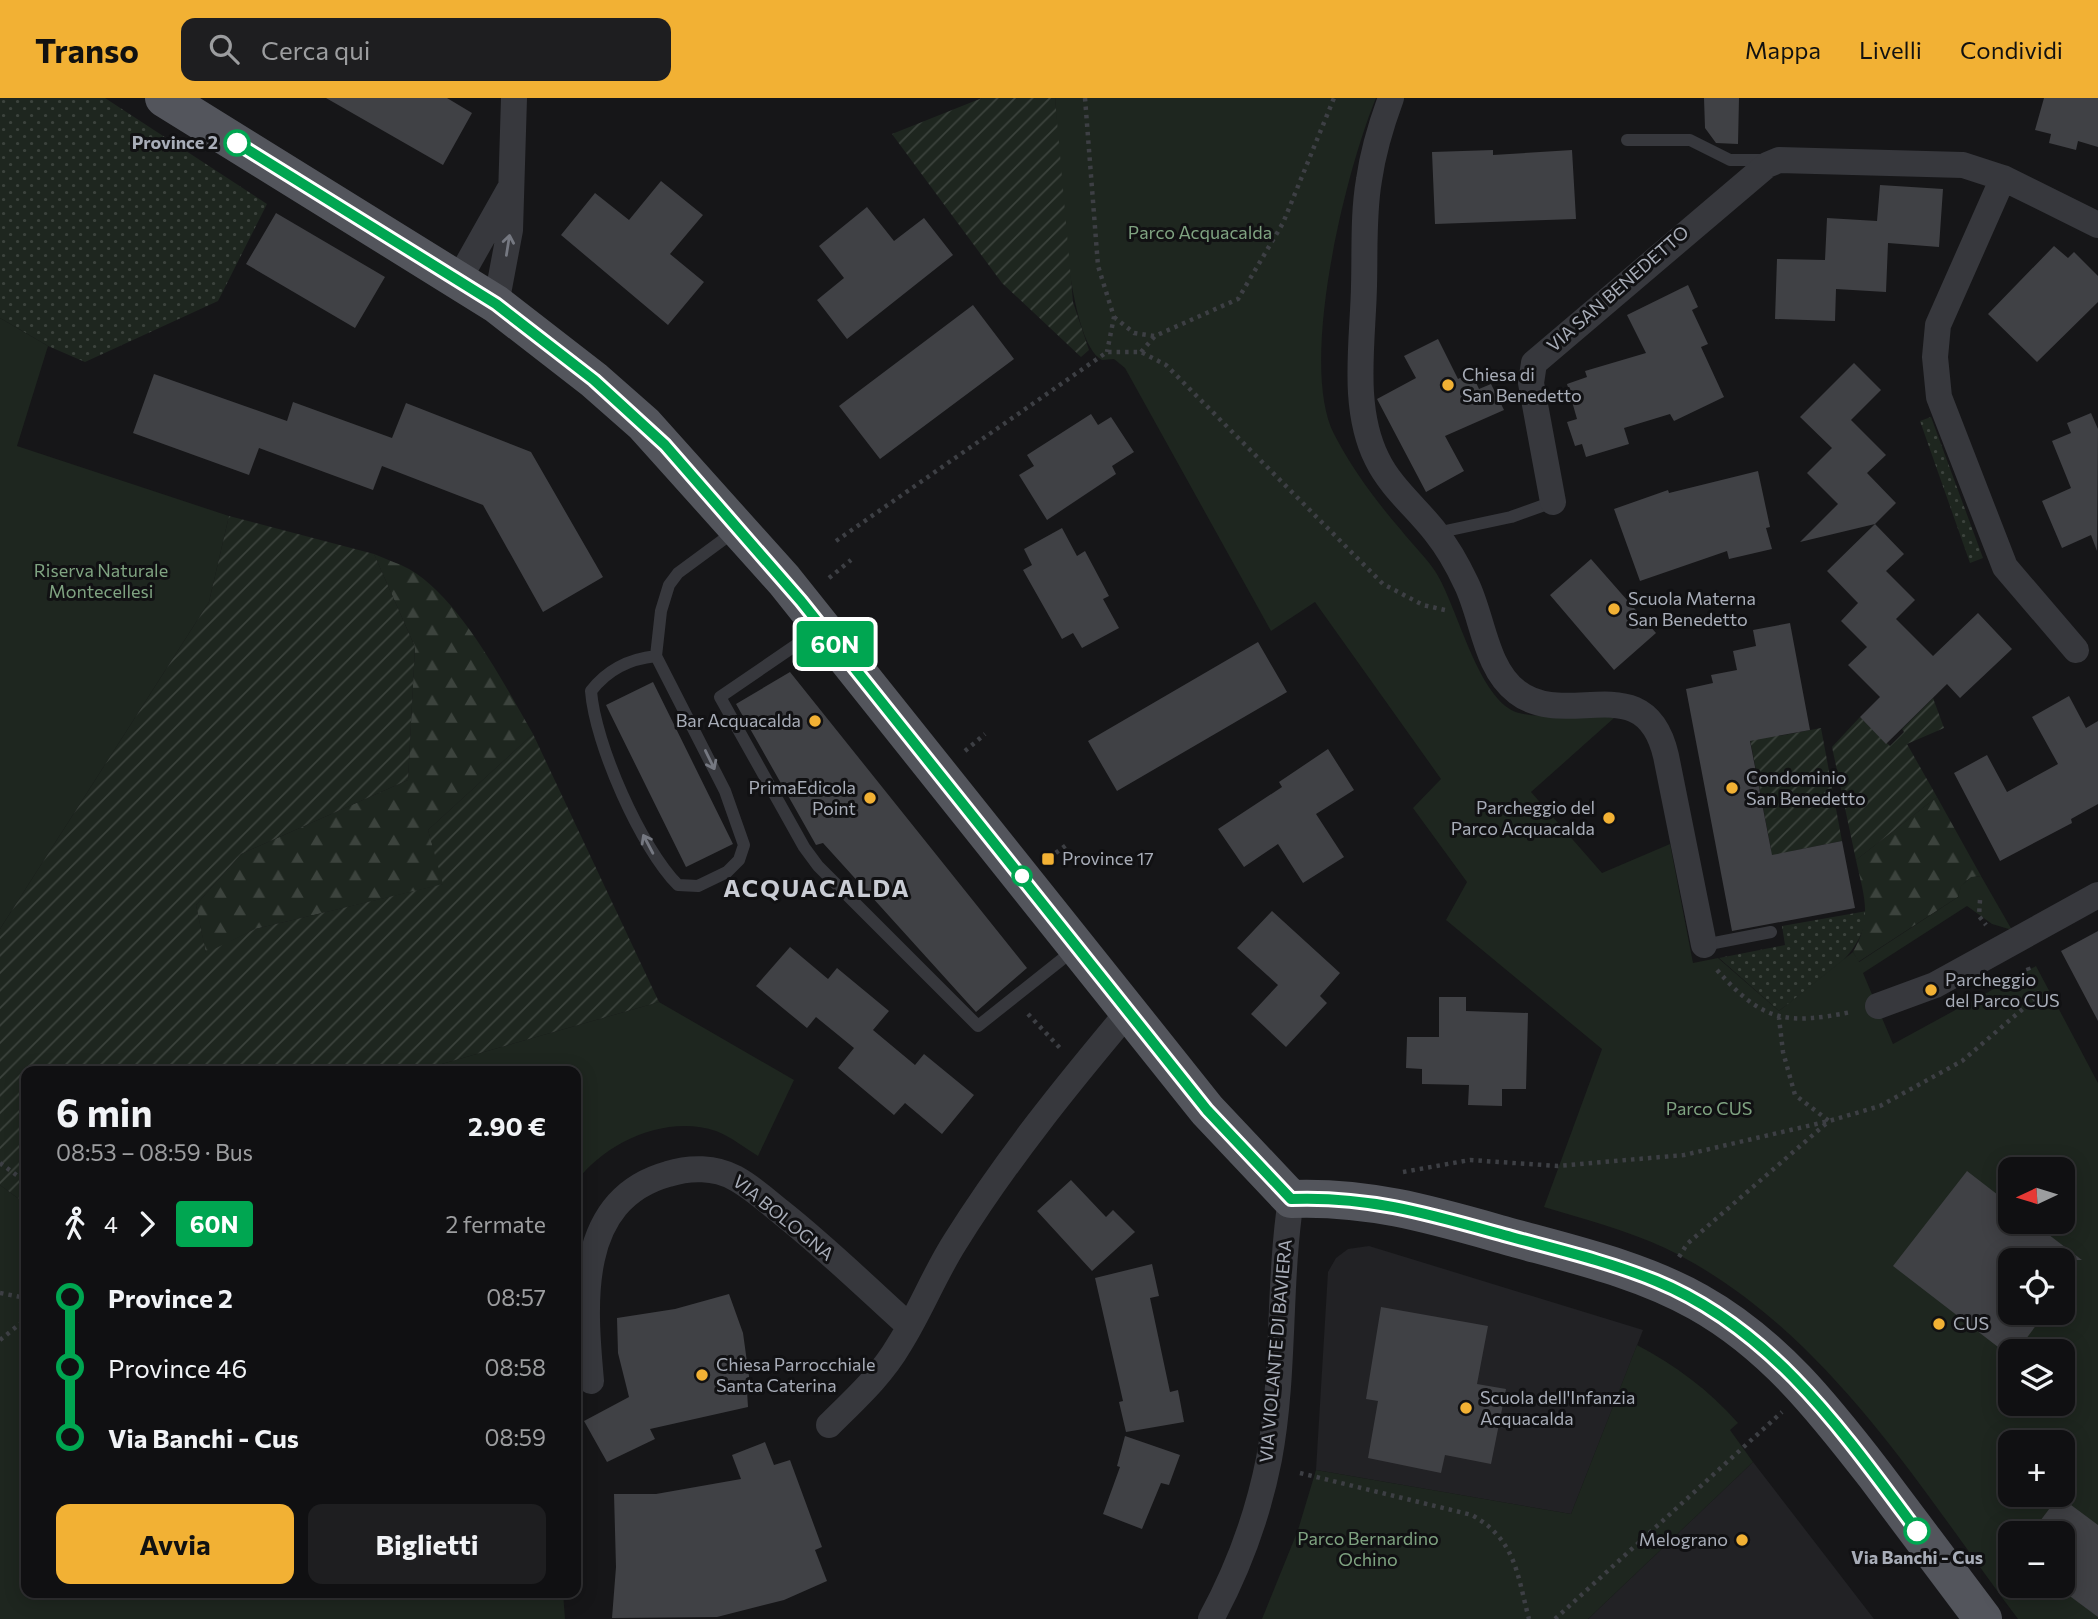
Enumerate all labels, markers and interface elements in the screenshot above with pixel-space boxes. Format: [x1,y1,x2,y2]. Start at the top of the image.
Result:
search box [181,18,671,81]
text: Transo [35,29,139,70]
icon: search [205,30,243,68]
text: Cerca qui [261,34,370,65]
text: Mappa [1745,35,1821,64]
text: Livelli [1859,35,1922,64]
text: Condividi [1960,35,2063,64]
marker: Province 2 [224,130,250,156]
place label: Province 2 [132,131,218,153]
park label: Parco Acquacalda [1128,221,1272,243]
street label: VIA SAN BENEDETTO [1542,221,1693,356]
one-way arrow [502,234,515,257]
place label: Chiesa di San Benedetto [1462,363,1582,406]
marker: Chiesa di San Benedetto [1440,377,1456,393]
park label: Riserva Naturale Montecellesi [34,559,168,602]
place label: Scuola Materna San Benedetto [1628,587,1756,630]
marker: Scuola Materna San Benedetto [1606,601,1622,617]
line badge: 60N [795,621,875,667]
text: 60N [811,629,859,658]
place label: Bar Acquacalda [676,709,801,731]
marker: Bar Acquacalda [807,713,823,729]
one-way arrow [704,749,717,770]
place label: Condominio San Benedetto [1746,766,1866,809]
place label: PrimaEdicola Point [748,776,856,819]
marker: Condominio San Benedetto [1724,780,1740,796]
marker: PrimaEdicola Point [862,790,878,806]
place label: Parcheggio del Parco Acquacalda [1451,796,1595,839]
marker: Parcheggio del Parco Acquacalda [1601,810,1617,826]
one-way arrow [641,834,654,855]
place label: Province 17 [1062,847,1154,869]
marker: Province 17 [1040,851,1056,867]
unlabelled marker [1012,866,1032,886]
district label: ACQUACALDA [723,873,911,902]
place label: Parcheggio del Parco CUS [1945,968,2060,1011]
marker: Parcheggio del Parco CUS [1923,982,1939,998]
text: 6 min [56,1088,152,1135]
park label: Parco CUS [1666,1097,1752,1119]
text: 2.90 € [468,1110,546,1141]
text: 08:53 – 08:59 · Bus [56,1138,253,1166]
north arrow [1998,1157,2076,1234]
map controls [1998,1157,2075,1598]
street label: VIA BOLOGNA [729,1170,839,1265]
icon: walk [56,1205,94,1243]
icon: forward [128,1205,166,1243]
text: 60N [190,1209,239,1238]
text: 4 [104,1210,118,1238]
text: 2 fermate [446,1210,546,1238]
street label: VIA VIOLANTE DI BAVIERA [1254,1238,1296,1464]
button: locate [1998,1248,2075,1325]
text: Province 2 [108,1282,233,1313]
text: 08:57 [486,1283,546,1311]
place label: CUS [1953,1312,1989,1334]
marker: CUS [1931,1316,1947,1332]
button: layers [1998,1339,2075,1416]
text: Province 46 [108,1352,247,1383]
text: 08:58 [484,1353,546,1381]
place label: Chiesa Parrocchiale Santa Caterina [716,1353,876,1396]
marker: Chiesa Parrocchiale Santa Caterina [694,1367,710,1383]
place label: Scuola dell'Infanzia Acquacalda [1480,1386,1635,1429]
marker: Scuola dell'Infanzia Acquacalda [1458,1400,1474,1416]
text: Via Banchi - Cus [108,1422,299,1453]
text: 08:59 [484,1423,546,1451]
button: + [1998,1430,2075,1507]
button: Avvia [56,1504,294,1584]
button: Biglietti [308,1504,546,1584]
marker: Via Banchi - Cus [1904,1518,1930,1544]
button: − [1998,1521,2075,1598]
park label: Parco Bernardino Ochino [1297,1527,1439,1570]
place label: Melograno [1639,1528,1728,1550]
marker: Melograno [1734,1532,1750,1548]
place label: Via Banchi - Cus [1851,1546,1983,1568]

